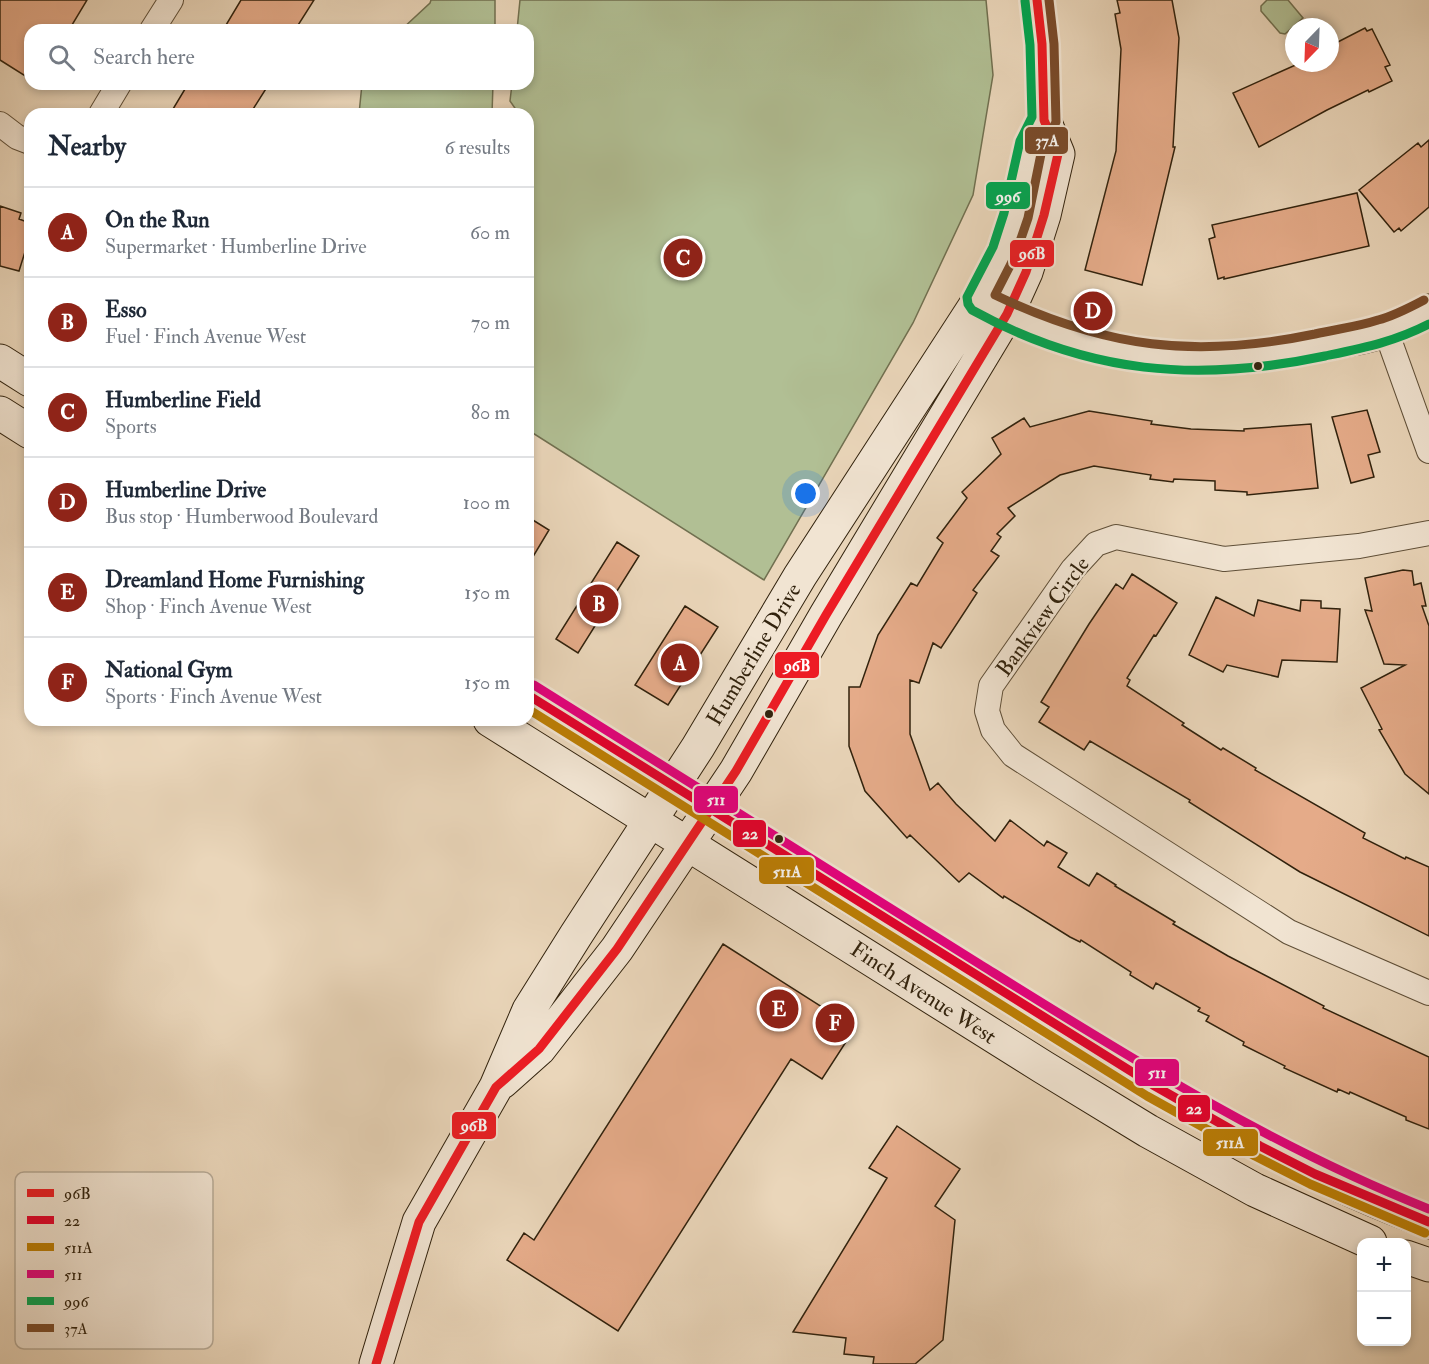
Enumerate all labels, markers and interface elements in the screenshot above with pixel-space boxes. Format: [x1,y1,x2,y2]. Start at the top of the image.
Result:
north arrow [1285,18,1339,72]
search box [24,24,534,90]
icon: search [45,41,78,74]
text: Search here [93,43,195,71]
line badge: 37A [1024,126,1069,155]
text: Nearby [48,131,126,163]
text: 37A [1035,131,1060,151]
text: 6 results [444,135,510,160]
line badge: 996 [985,181,1031,210]
text: 996 [994,187,1022,207]
text: On the Run [105,206,210,234]
text: A [61,220,74,245]
text: 60 m [470,220,510,245]
text: Supermarket · Humberline Drive [105,234,367,259]
pin: C [664,236,702,280]
line badge: 96B [1009,239,1055,268]
text: 96B [1017,244,1045,264]
pin: D [1074,288,1112,334]
text: Esso [105,296,147,324]
text: B [61,310,74,335]
text: 70 m [471,310,510,335]
text: Fuel · Finch Avenue West [105,324,306,349]
unlabelled marker [1252,360,1264,372]
text: Humberline Field [105,386,261,414]
text: C [60,400,75,425]
text: 80 m [471,400,510,425]
text: Sports [105,414,157,439]
text: Humberline Drive [105,476,266,504]
your location [791,479,820,508]
text: D [59,490,76,515]
text: 100 m [463,490,510,515]
text: Bus stop · Humberwood Boulevard [105,504,378,529]
street label: Bankview Circle [990,551,1096,682]
text: Dreamland Home Furnishing [105,566,364,594]
street label: Humberline Drive [700,578,807,731]
text: E [60,580,75,605]
text: 150 m [464,580,510,605]
pin: B [580,582,618,626]
text: Shop · Finch Avenue West [105,594,312,619]
pin: A [660,640,700,686]
line badge: 96B [774,651,820,679]
text: National Gym [105,656,233,684]
text: 96B [782,656,810,676]
text: F [61,670,74,695]
text: 150 m [464,670,510,695]
text: Sports · Finch Avenue West [105,684,322,709]
unlabelled marker [763,708,775,720]
line badge: 511 [693,785,739,814]
text: 511 [707,790,726,810]
line badge: 22 [732,819,767,848]
text: 22 [742,824,758,844]
unlabelled marker [773,833,785,845]
line badge: 511A [758,856,815,885]
text: 511A [773,862,802,882]
street label: Finch Avenue West [845,935,1002,1050]
pin: E [760,986,798,1032]
pin: F [816,1000,854,1046]
line badge: 511 [1134,1058,1180,1087]
text: 511 [1148,1063,1167,1083]
line badge: 22 [1177,1094,1211,1123]
text: 22 [1186,1099,1202,1119]
line badge: 96B [451,1111,497,1140]
text: 96B [459,1116,487,1136]
line badge: 511A [1202,1128,1259,1157]
text: 511A [1216,1133,1245,1153]
legend [15,1172,213,1349]
text: 96B [63,1184,91,1204]
text: 22 [64,1211,80,1231]
text: 511A [64,1238,93,1258]
map controls [1357,1238,1411,1346]
button: + [1357,1238,1411,1292]
text: 511 [64,1265,82,1285]
text: 996 [63,1292,89,1312]
button: − [1357,1292,1411,1346]
text: 37A [64,1319,88,1339]

